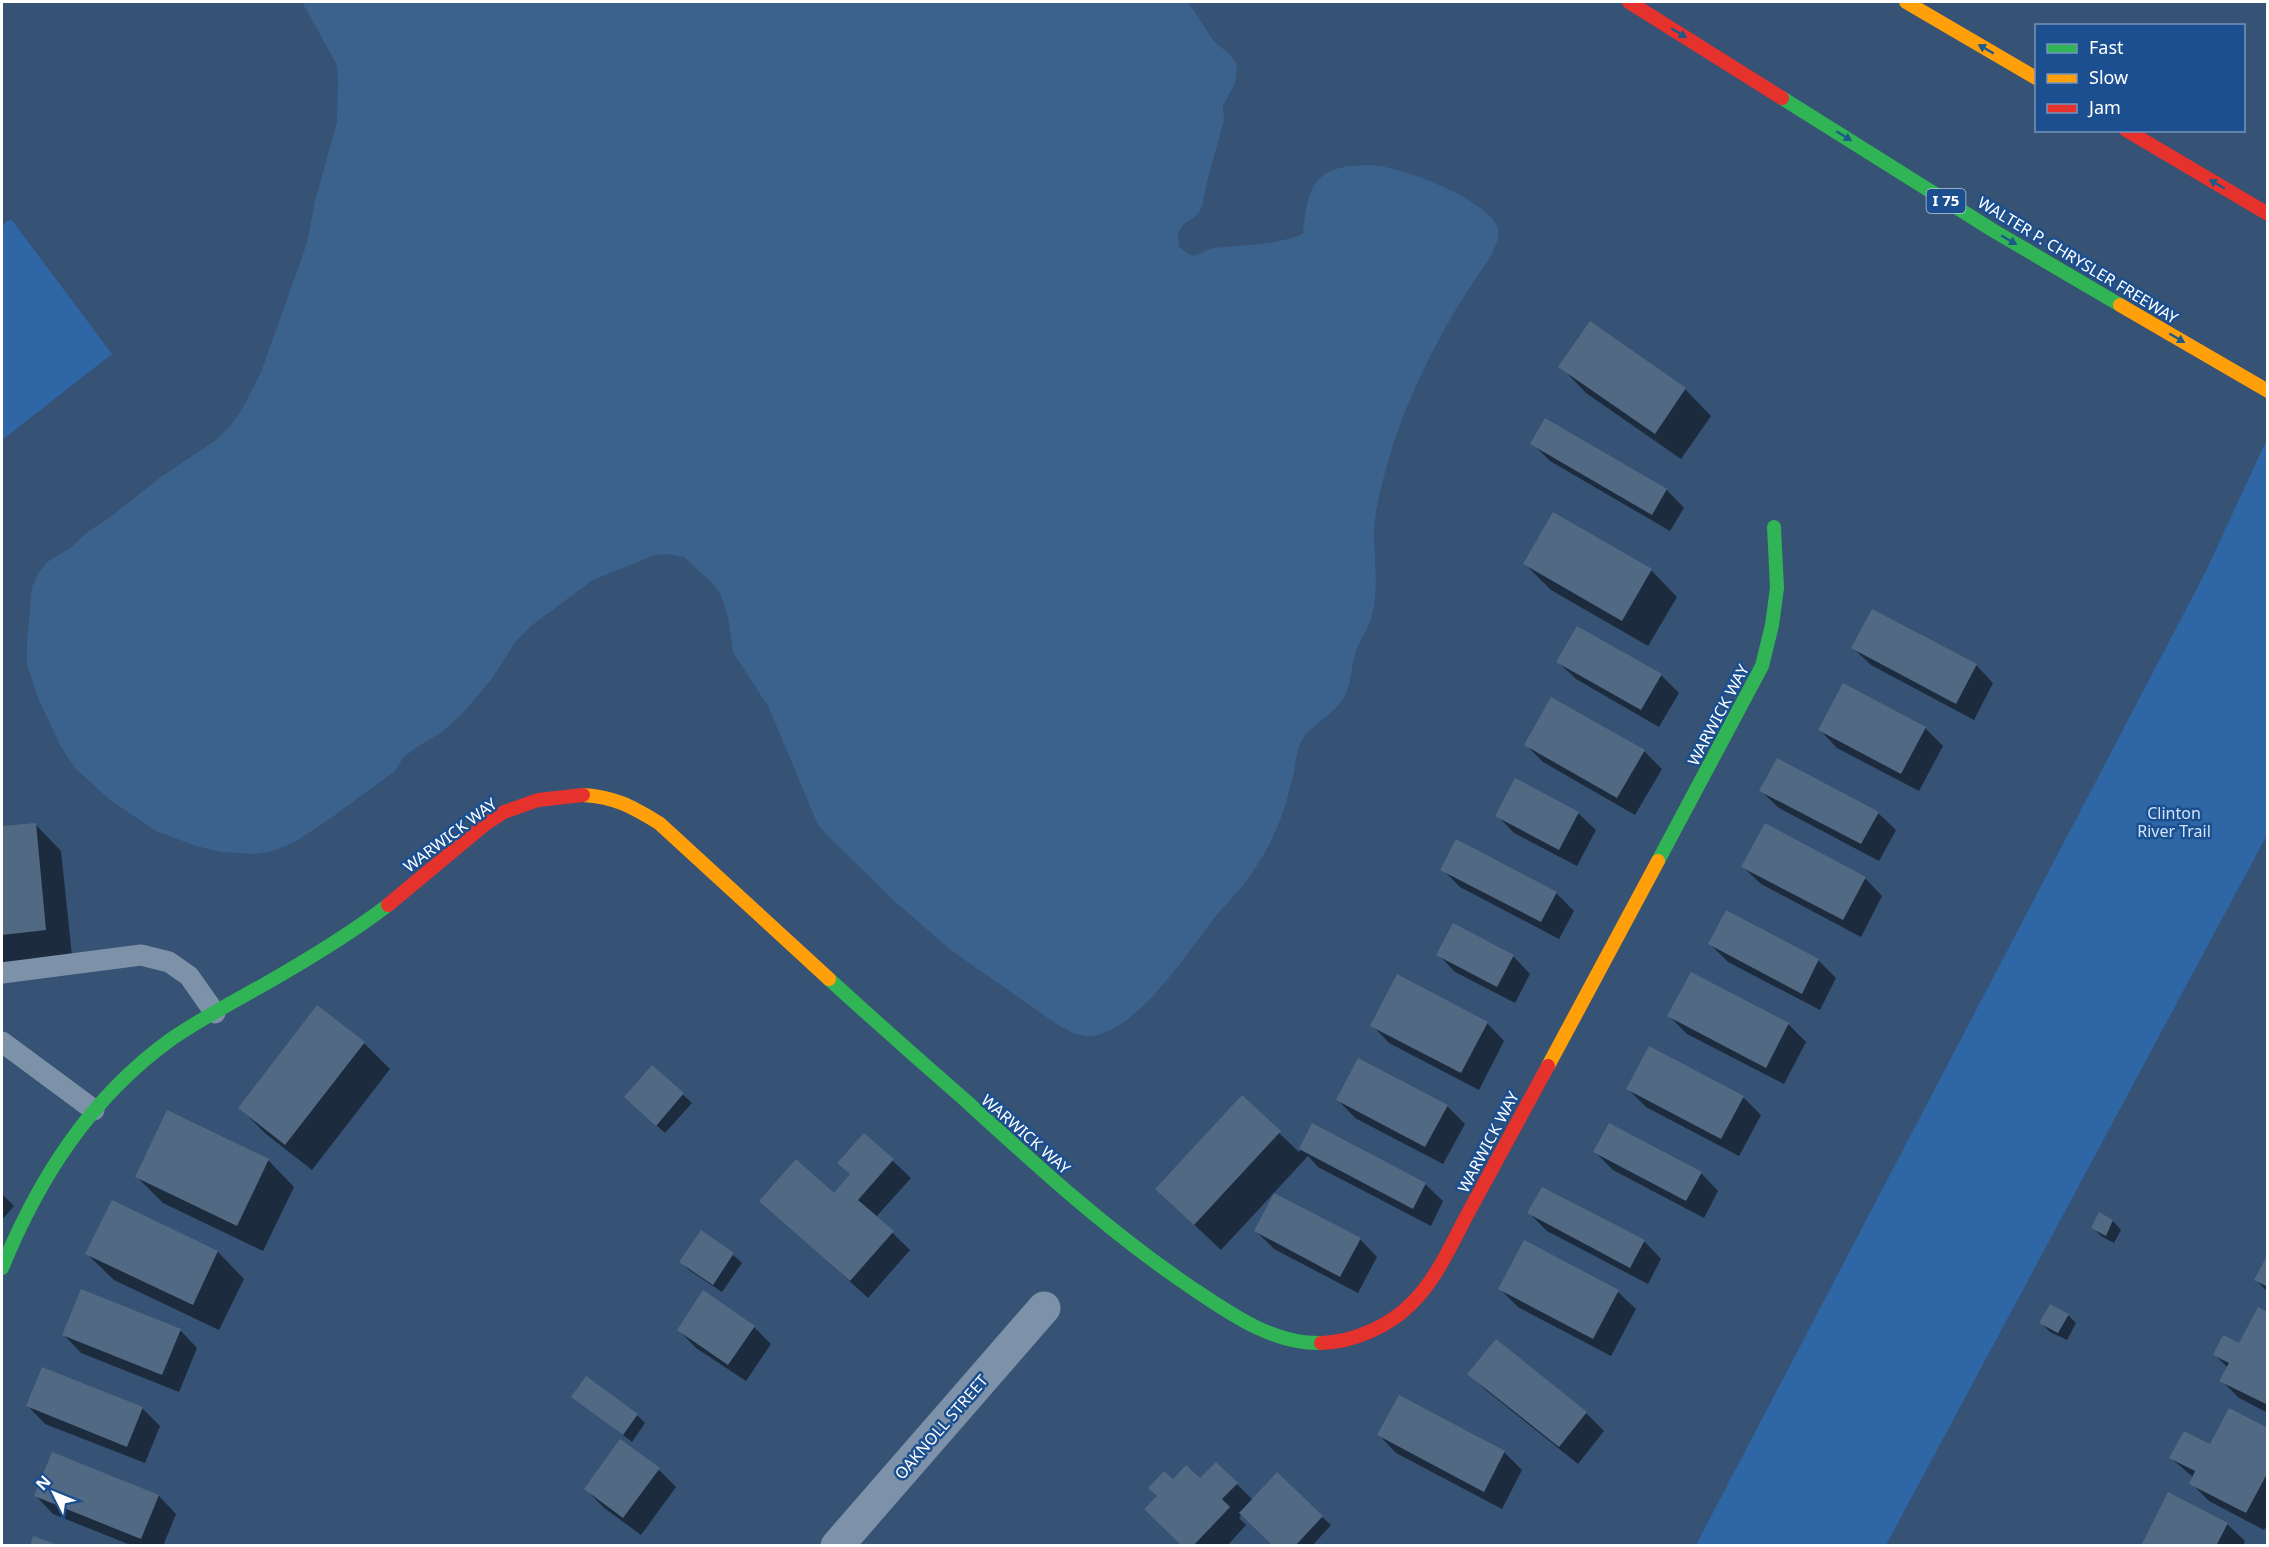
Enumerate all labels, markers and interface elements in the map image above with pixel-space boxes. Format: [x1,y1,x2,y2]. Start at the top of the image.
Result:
legend [2035,24,2245,132]
one-way arrow [1670,27,1687,38]
text: Fast [2089,35,2124,59]
one-way arrow [1978,43,1994,54]
text: Slow [2089,65,2128,89]
text: Jam [2087,95,2121,119]
one-way arrow [1835,131,1852,142]
one-way arrow [2208,179,2225,189]
road number: I 75 [1926,189,1966,213]
street label: WALTER P. CHRYSLER FREEWAY [1974,191,2183,329]
one-way arrow [2001,234,2017,245]
one-way arrow [2169,333,2186,343]
street label: WARWICK WAY [1682,660,1754,769]
street label: WARWICK WAY [399,792,502,877]
park label: Clinton River Trail [2137,802,2211,842]
street label: WARWICK WAY [1452,1087,1524,1196]
street label: WARWICK WAY [977,1089,1076,1179]
street label: OAKNOLL STREET [889,1370,993,1484]
north arrow [24,1463,84,1523]
text: N [31,1471,56,1495]

